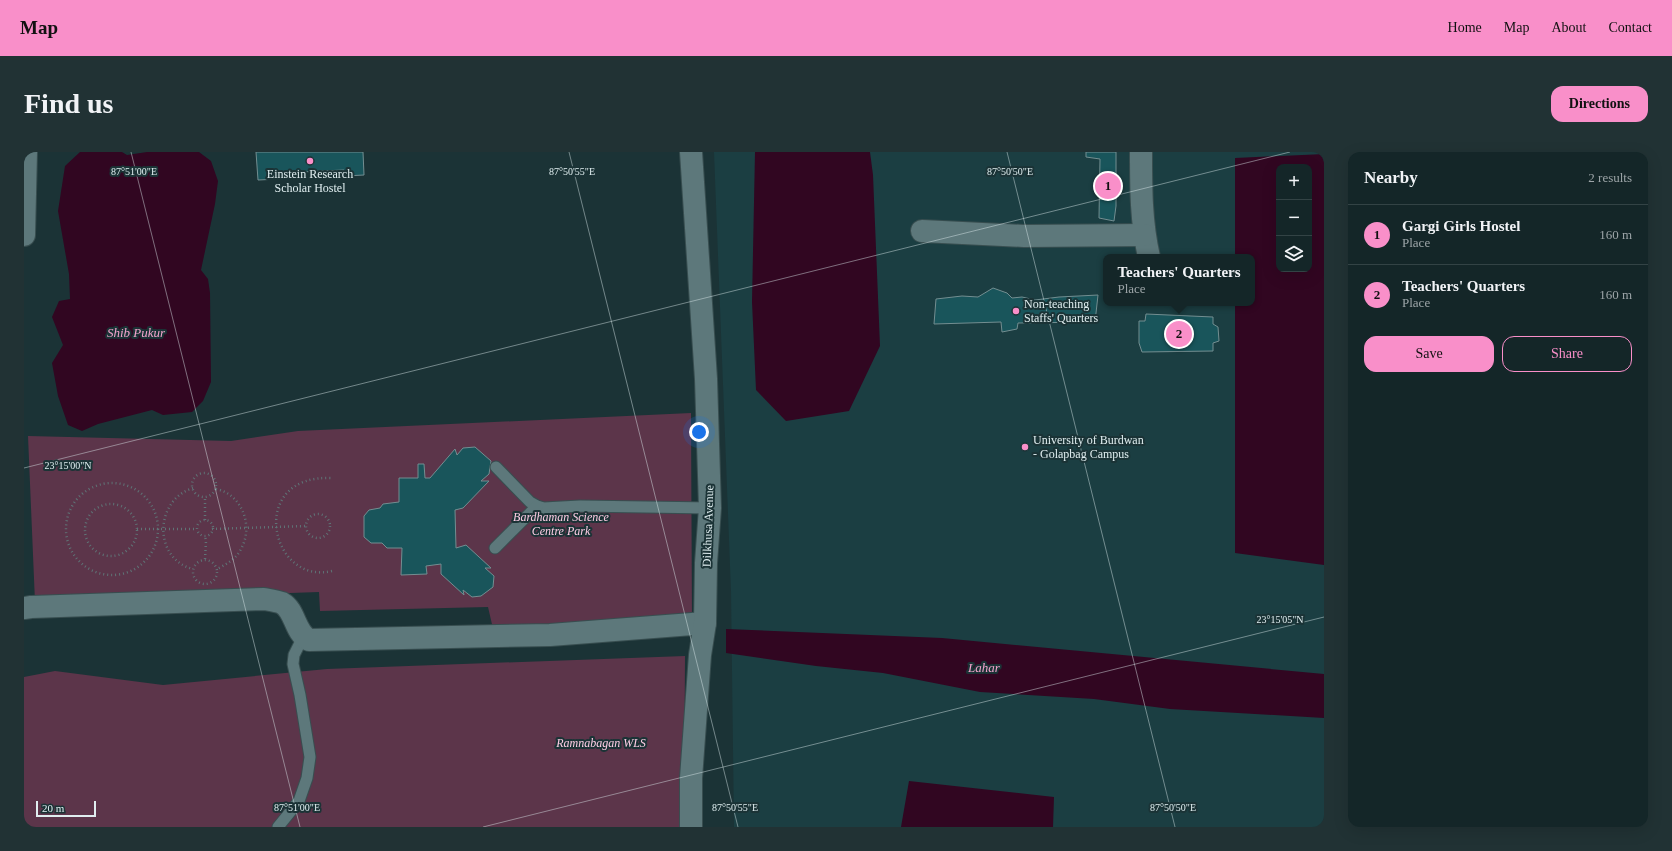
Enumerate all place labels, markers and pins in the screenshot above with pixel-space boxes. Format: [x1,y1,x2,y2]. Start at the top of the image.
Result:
marker: Einstein Research Scholar Hostel [305,156,315,166]
place label: Einstein Research Scholar Hostel [267,167,353,195]
pin: 1 [1095,171,1121,201]
place label: Non-teaching Staffs' Quarters [1024,297,1099,325]
marker: Non-teaching Staffs' Quarters [1011,306,1021,316]
pin: 2 [1166,319,1192,349]
place label: University of Burdwan - Golapbag Campus [1033,433,1144,461]
marker: University of Burdwan - Golapbag Campus [1020,442,1030,452]

